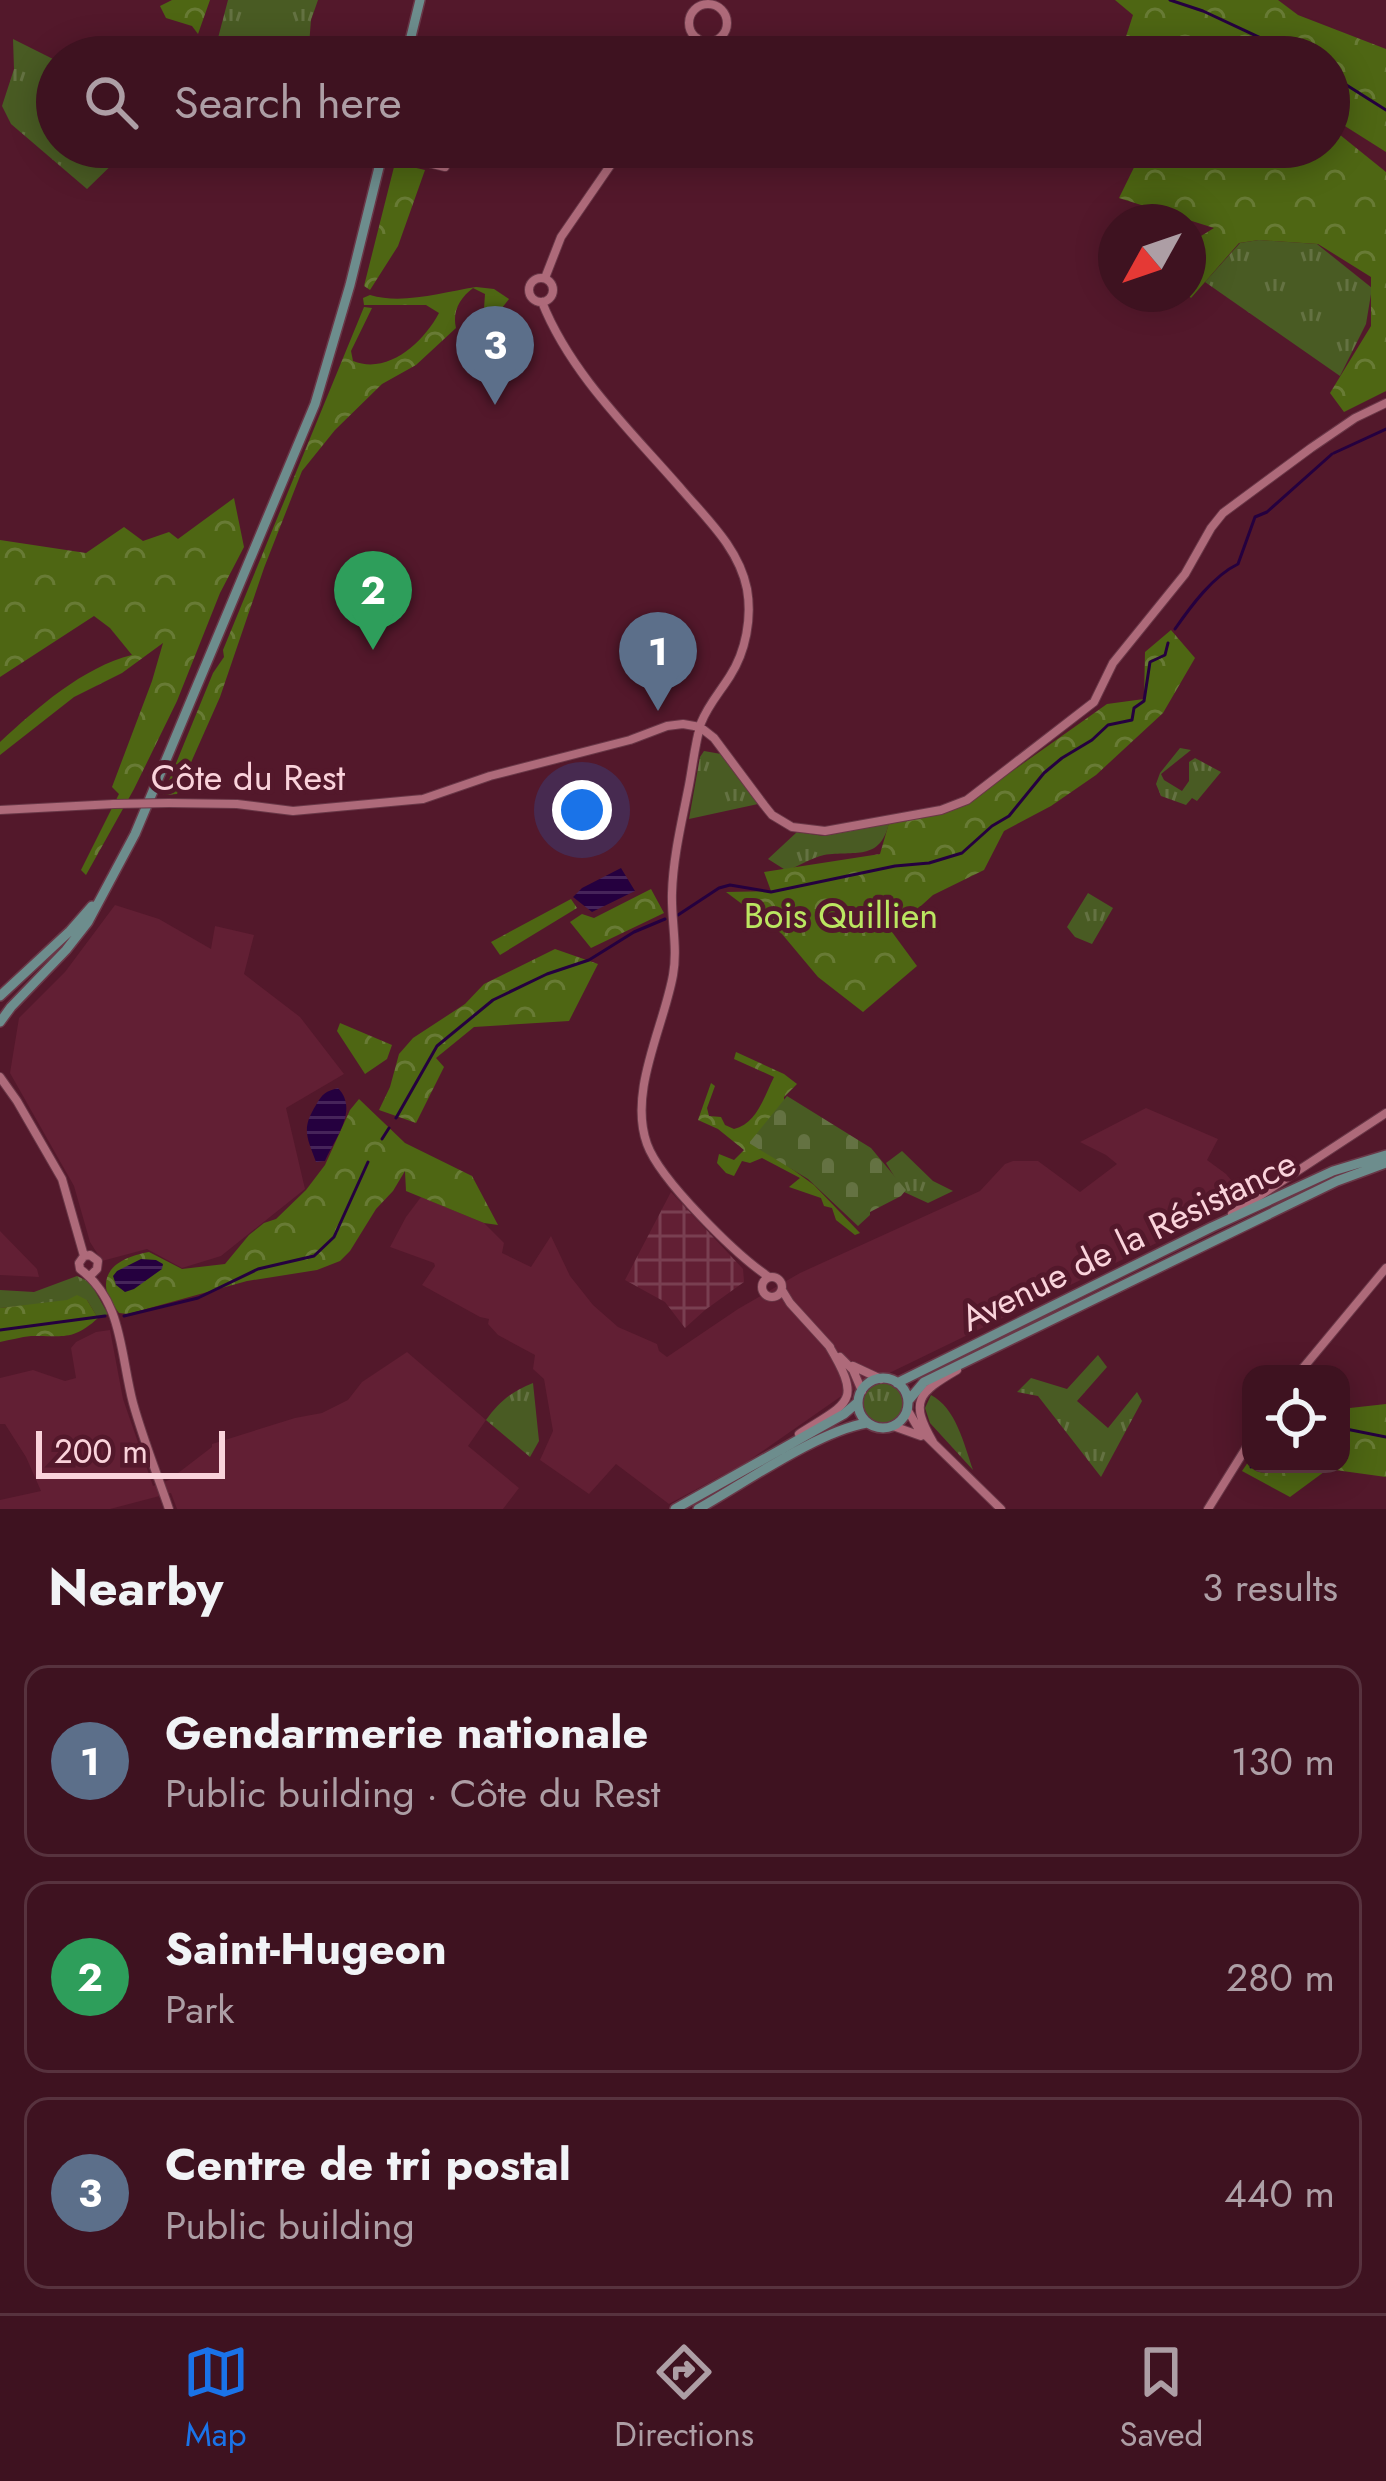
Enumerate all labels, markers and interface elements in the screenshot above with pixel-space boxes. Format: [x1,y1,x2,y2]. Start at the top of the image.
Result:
search box [36,36,1350,168]
icon: search [78,69,144,135]
text: Search here [174,70,402,135]
north arrow [1098,204,1206,312]
pin: 3 [456,306,534,405]
pin: 2 [334,551,412,650]
pin: 1 [619,612,697,711]
street label: Côte du Rest [151,751,346,803]
your location [552,780,612,840]
park label: Bois Quillien [744,889,938,941]
street label: Avenue de la Résistance [952,1136,1304,1344]
map controls [1242,1365,1350,1473]
button: locate [1242,1365,1350,1473]
scale bar [36,1425,225,1478]
text: 200 m [54,1428,148,1475]
text: Nearby [48,1550,223,1624]
text: 3 results [1202,1559,1338,1616]
text: Gendarmerie nationale [165,1700,648,1765]
text: 1 [80,1733,100,1790]
text: 130 m [1231,1733,1335,1790]
text: Public building · Côte du Rest [165,1765,660,1822]
text: Saint-Hugeon [165,1916,447,1981]
text: 2 [77,1949,103,2006]
text: 280 m [1226,1949,1335,2006]
text: Park [165,1981,235,2038]
text: Centre de tri postal [165,2132,571,2197]
text: 3 [78,2165,102,2222]
text: 440 m [1224,2165,1335,2222]
text: Public building [165,2197,415,2254]
tab: Map [183,2339,249,2458]
tab: Directions [614,2339,754,2458]
tab: Saved [1120,2339,1203,2458]

